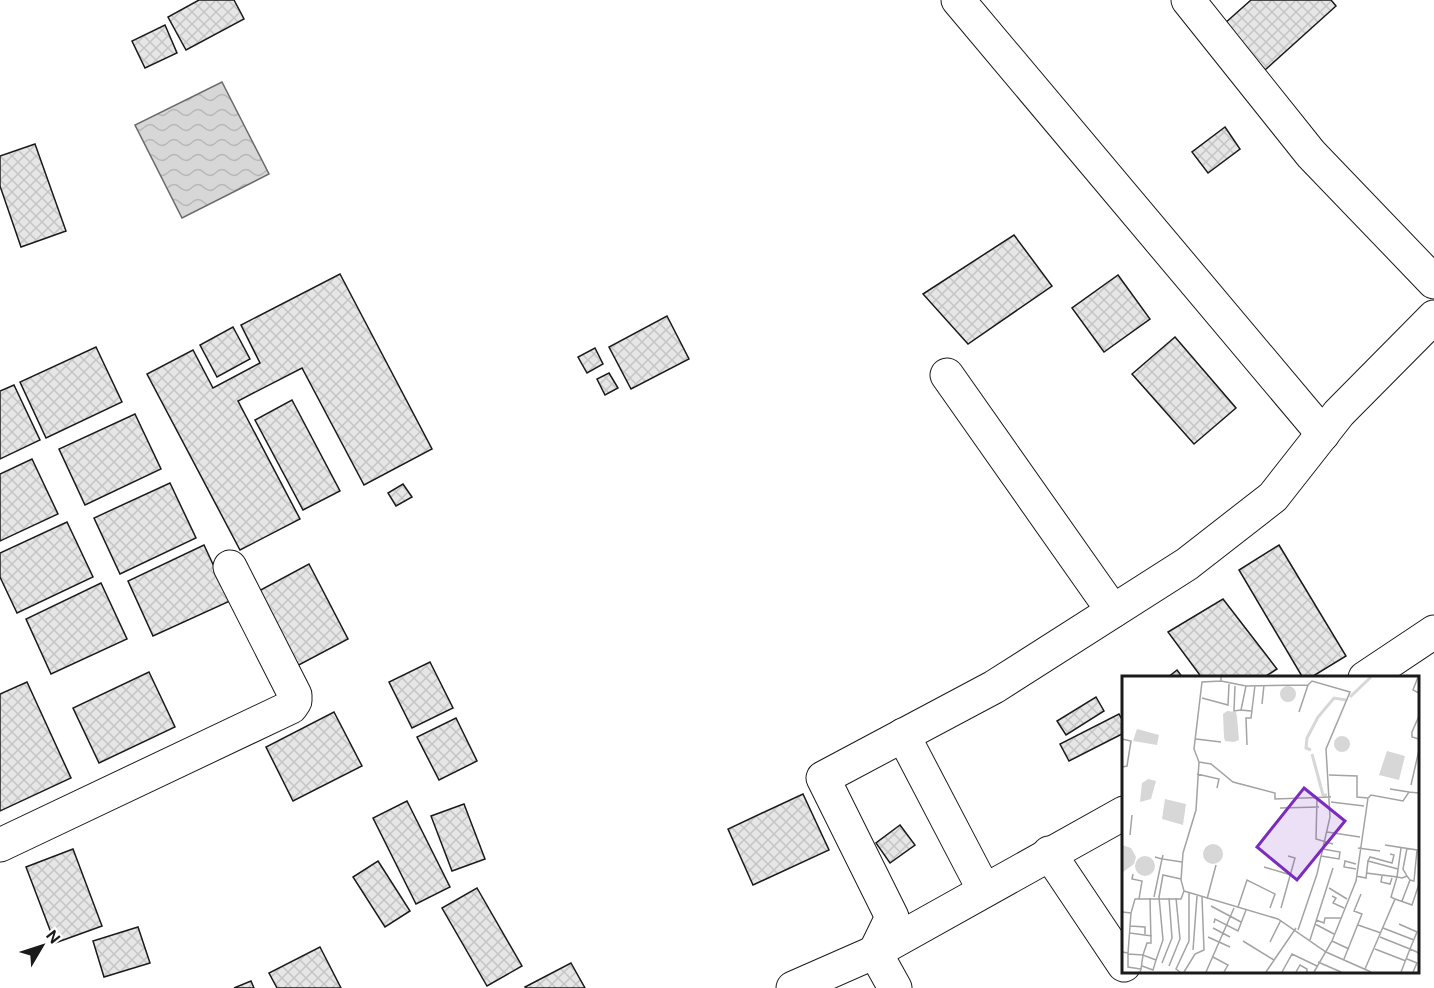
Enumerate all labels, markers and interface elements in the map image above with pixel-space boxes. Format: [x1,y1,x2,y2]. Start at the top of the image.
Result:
inset map [1122,676,1419,973]
north arrow [12,916,72,976]
text: N [41,926,65,948]

